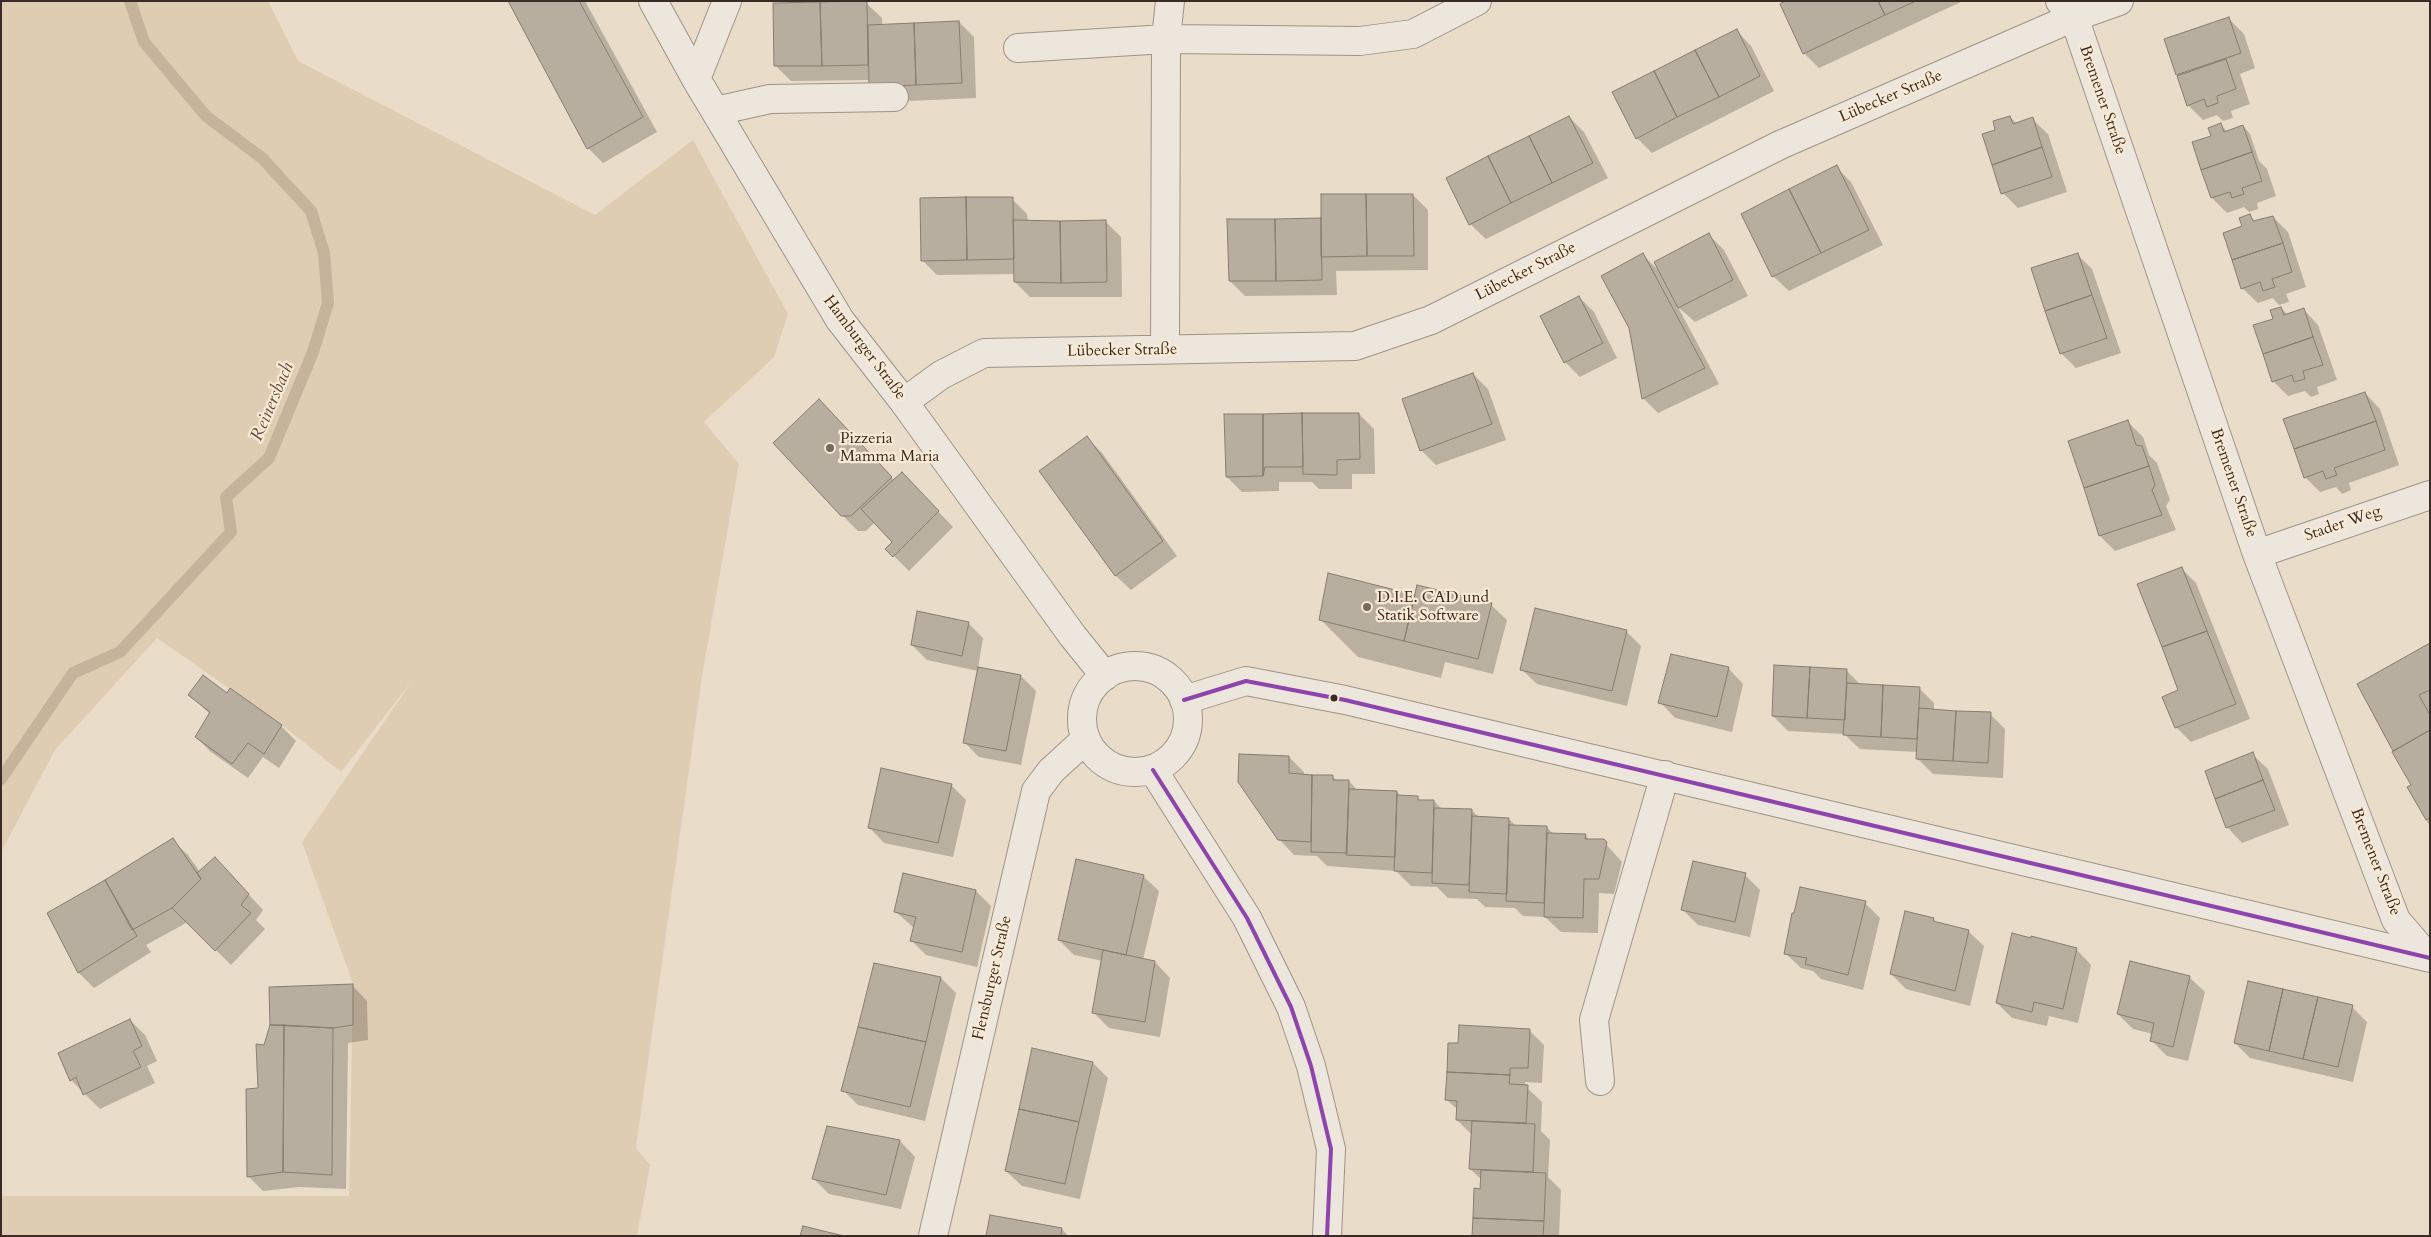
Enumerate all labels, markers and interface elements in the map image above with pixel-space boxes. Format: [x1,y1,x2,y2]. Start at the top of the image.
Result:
street label: Bremener Straße [2074,43,2130,157]
street label: Lübecker Straße [1837,67,1945,127]
street label: Lübecker Straße [1473,238,1579,306]
street label: Hamburger Straße [818,292,910,404]
street label: Lübecker Straße [1067,340,1177,362]
water label: Reinersbach [247,359,299,445]
street label: Bremener Straße [2205,426,2261,540]
place label: Pizzeria Mamma Maria [840,429,939,467]
marker: Pizzeria Mamma Maria [824,442,836,454]
street label: Stader Weg [2302,502,2384,546]
place label: D.I.E. CAD und Statik Software [1377,588,1489,626]
marker: D.I.E. CAD und Statik Software [1361,601,1373,613]
unlabelled marker [1329,693,1339,703]
street label: Bremener Straße [2346,805,2404,919]
street label: Flensburger Straße [969,914,1017,1042]

